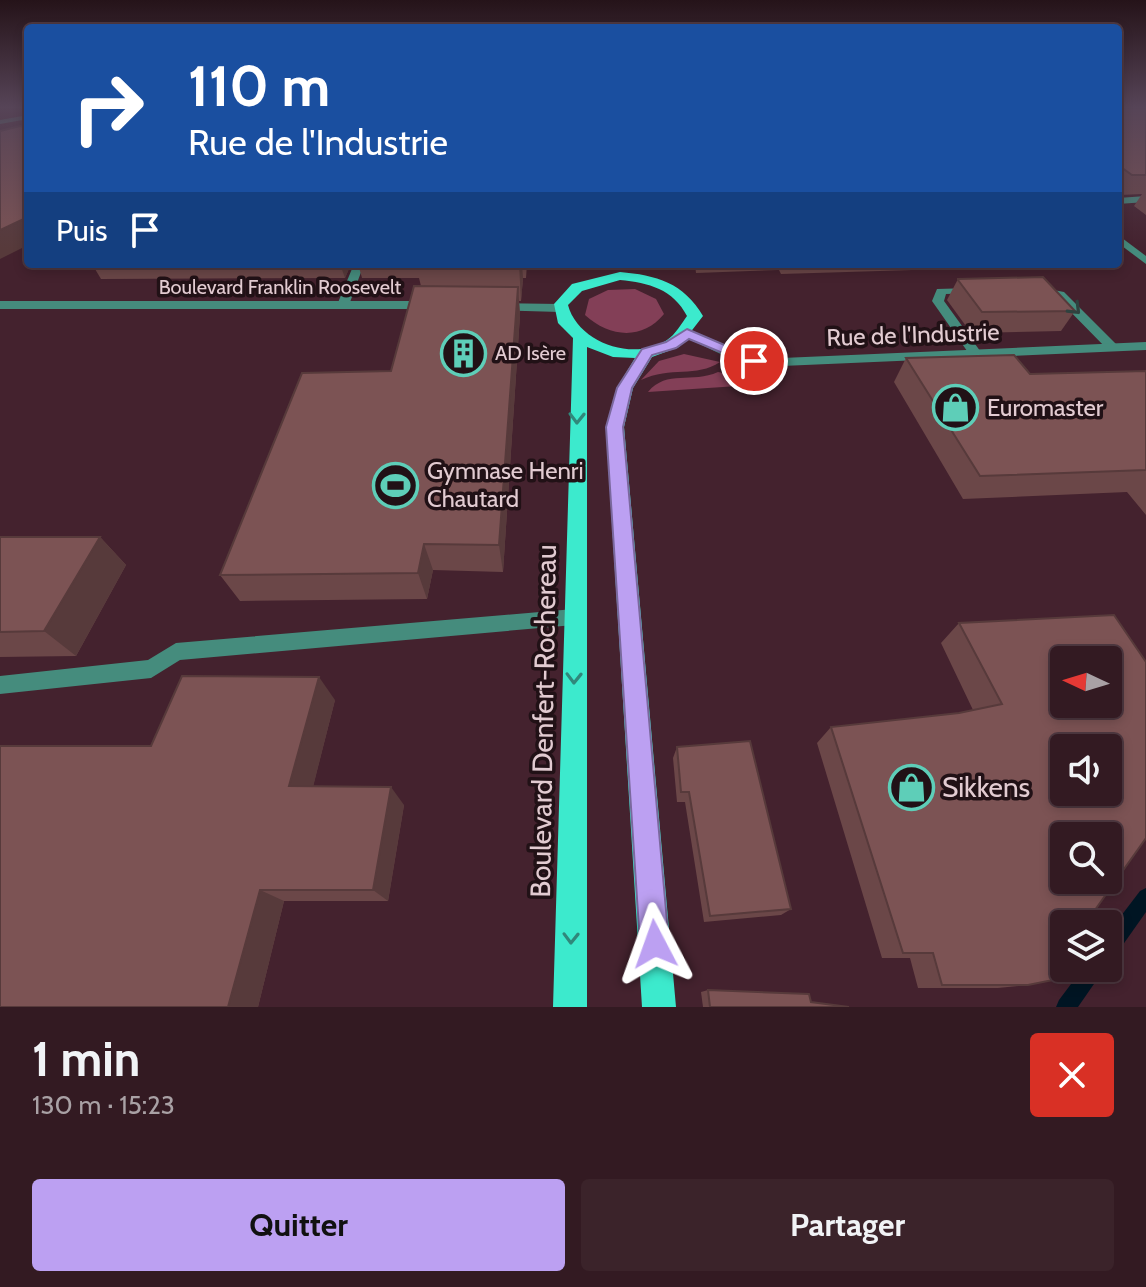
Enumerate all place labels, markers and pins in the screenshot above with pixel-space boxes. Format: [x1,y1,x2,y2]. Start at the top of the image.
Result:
pin [720,327,788,395]
building icon: AD Isère [440,329,488,377]
place label: AD Isère [495,341,566,365]
shop icon: Euromaster [932,384,980,432]
place label: Euromaster [987,393,1104,422]
place label: Gymnase Henri Chautard [427,456,584,513]
sports icon: Gymnase Henri Chautard [372,461,420,509]
shop icon: Sikkens [887,763,935,811]
place label: Sikkens [942,770,1030,804]

